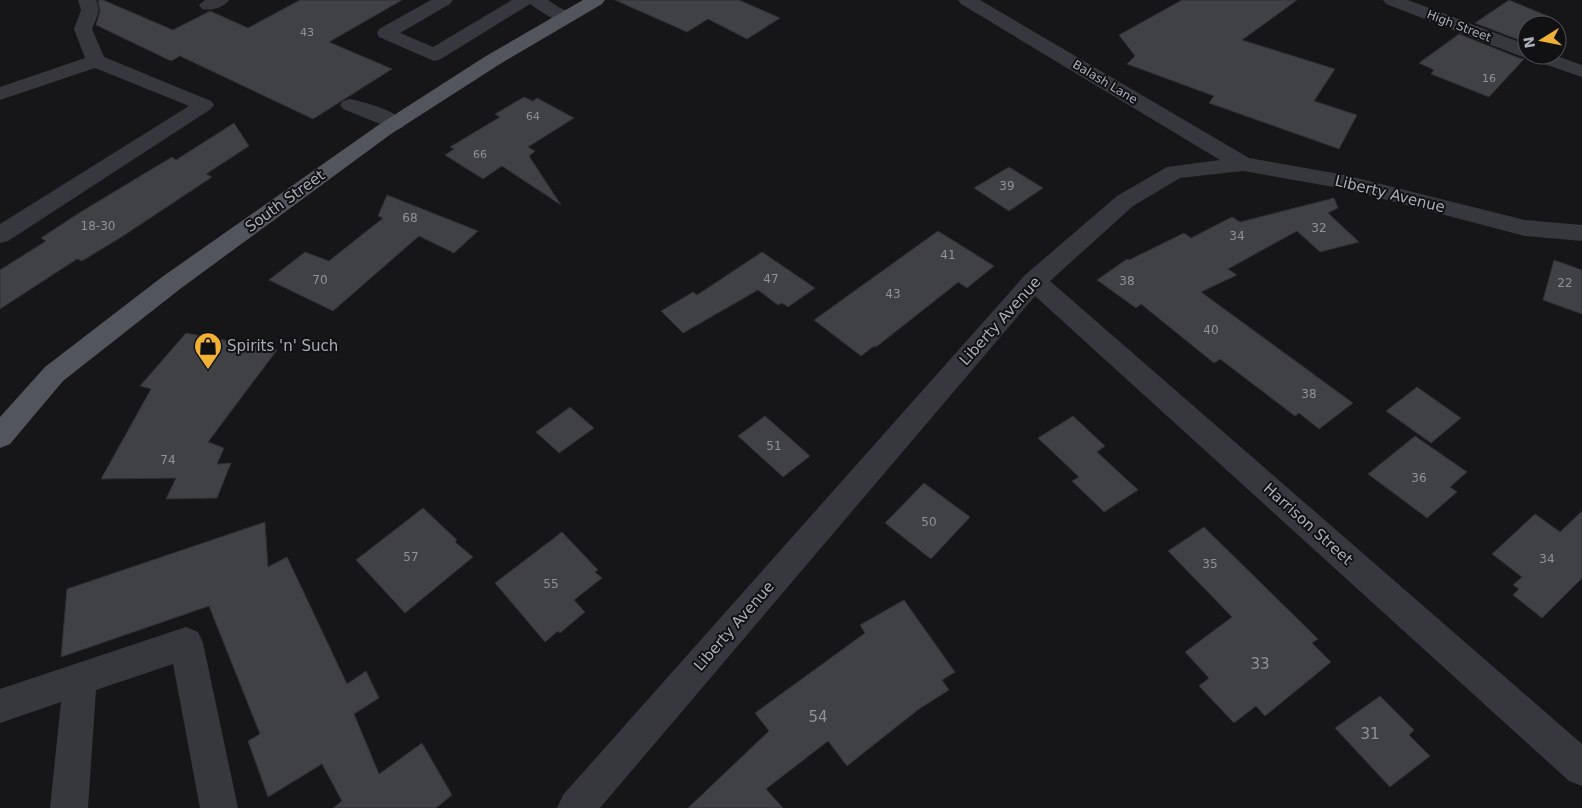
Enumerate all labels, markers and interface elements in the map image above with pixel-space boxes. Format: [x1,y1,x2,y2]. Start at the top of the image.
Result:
street label: High Street [1425,7,1493,45]
north arrow [1517,15,1567,65]
house number: 43 [300,26,314,39]
text: N [1520,35,1538,49]
street label: Balash Lane [1070,57,1140,107]
house number: 16 [1482,72,1496,85]
house number: 64 [526,110,540,123]
house number: 66 [473,148,487,161]
street label: South Street [242,166,328,236]
street label: Liberty Avenue [1333,172,1447,216]
house number: 39 [999,179,1015,193]
house number: 68 [402,211,418,225]
house number: 18-30 [81,219,115,233]
house number: 32 [1311,221,1327,235]
house number: 34 [1229,229,1245,243]
house number: 41 [940,248,956,262]
house number: 47 [763,272,779,286]
house number: 70 [312,273,328,287]
street label: Liberty Avenue [956,273,1044,369]
house number: 38 [1119,274,1135,288]
house number: 22 [1557,276,1573,290]
house number: 43 [885,287,901,301]
house number: 40 [1203,323,1219,337]
shop icon: Spirits 'n' Such [193,331,223,370]
place label: Spirits 'n' Such [227,337,338,355]
house number: 38 [1301,387,1317,401]
house number: 51 [766,439,782,453]
house number: 74 [160,453,176,467]
house number: 36 [1411,471,1427,485]
street label: Harrison Street [1260,479,1356,569]
house number: 50 [921,515,937,529]
house number: 57 [403,550,419,564]
house number: 34 [1539,552,1555,566]
house number: 35 [1202,557,1218,571]
house number: 55 [543,577,559,591]
street label: Liberty Avenue [690,578,778,674]
house number: 33 [1250,655,1270,673]
house number: 54 [808,708,828,726]
house number: 31 [1360,725,1380,743]

